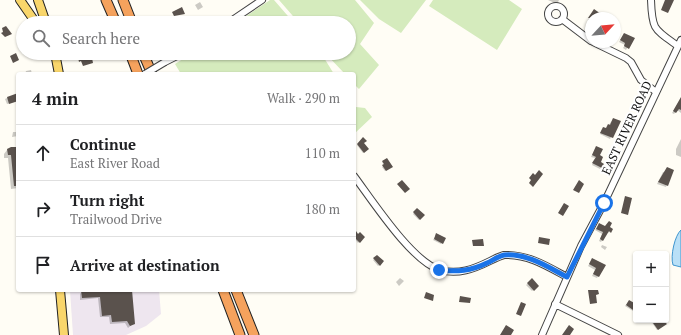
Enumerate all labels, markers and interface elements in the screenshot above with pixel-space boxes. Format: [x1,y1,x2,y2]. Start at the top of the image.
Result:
north arrow [585,12,621,48]
search box [16,16,356,60]
icon: search [30,27,52,49]
text: Search here [62,28,140,48]
street label: EAST RIVER ROAD [598,78,655,177]
text: 4 min [32,87,79,110]
text: Walk · 290 m [267,89,340,107]
text: Continue [70,134,136,154]
icon: ahead [32,142,54,164]
text: 110 m [305,144,340,162]
text: East River Road [70,154,160,172]
text: Turn right [70,190,145,210]
route start [595,194,613,212]
icon: right [32,198,54,220]
text: 180 m [305,200,340,218]
text: Trailwood Drive [70,210,162,228]
map controls [633,251,669,323]
button: + [633,251,669,287]
icon: arrive [32,254,54,276]
text: Arrive at destination [70,255,220,275]
route end [430,261,448,279]
button: − [633,287,669,323]

